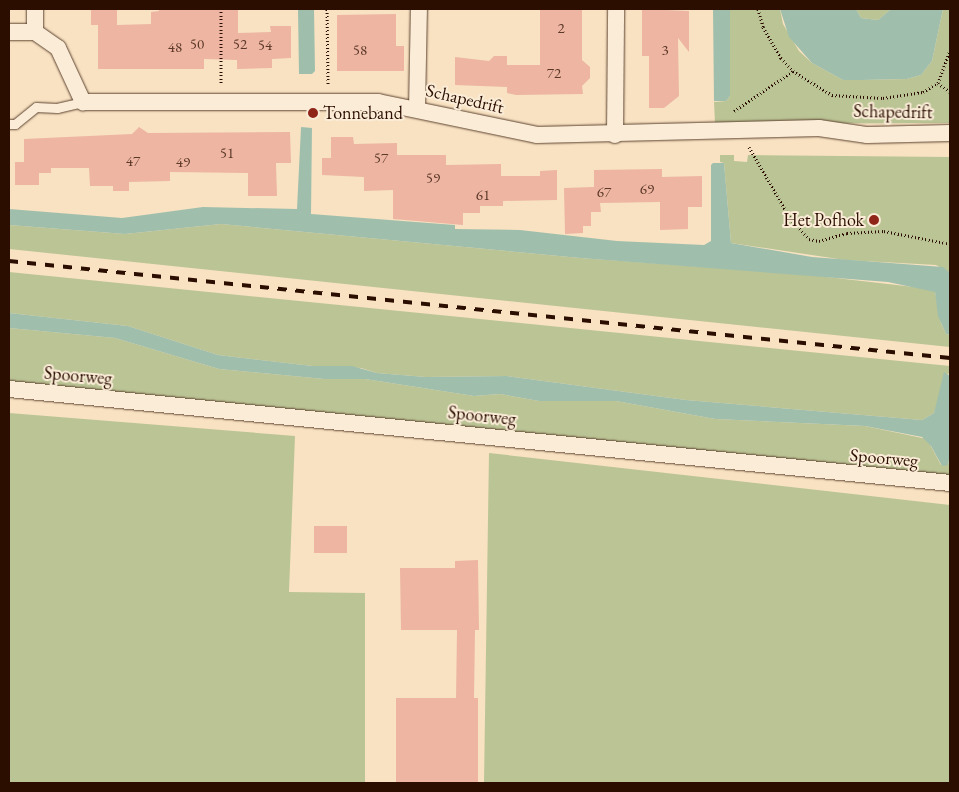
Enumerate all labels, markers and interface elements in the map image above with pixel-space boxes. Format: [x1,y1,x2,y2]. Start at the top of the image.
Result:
house number: 2 [557,19,565,37]
house number: 50 [190,35,204,53]
house number: 52 [233,35,247,53]
house number: 54 [258,36,272,54]
house number: 48 [168,38,182,56]
house number: 58 [353,41,367,59]
house number: 3 [661,41,669,59]
house number: 72 [547,64,561,82]
street label: Schapedrift [424,80,506,118]
street label: Schapedrift [853,101,933,123]
place label: Tonneband [323,102,403,124]
marker: Tonneband [307,107,319,119]
house number: 51 [220,144,234,162]
house number: 57 [374,149,388,167]
house number: 47 [126,152,140,170]
house number: 49 [176,153,190,171]
house number: 59 [426,169,440,187]
house number: 69 [640,180,654,198]
house number: 67 [597,183,611,201]
house number: 61 [476,186,490,204]
place label: Het Pofhok [783,209,864,231]
marker: Het Pofhok [868,214,880,226]
street label: Spoorweg [43,362,113,390]
street label: Spoorweg [447,402,517,430]
street label: Spoorweg [849,444,919,472]

